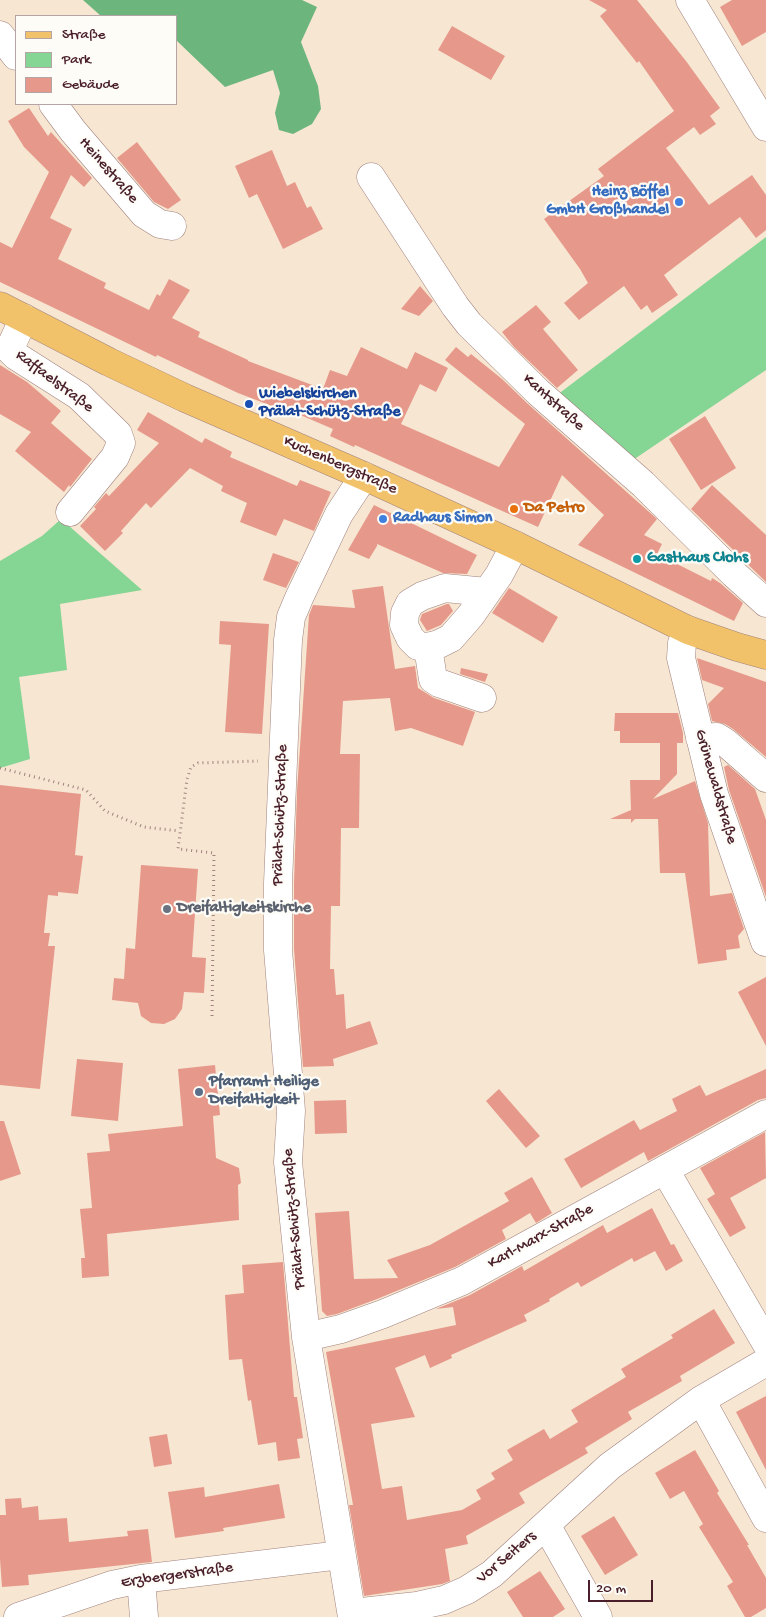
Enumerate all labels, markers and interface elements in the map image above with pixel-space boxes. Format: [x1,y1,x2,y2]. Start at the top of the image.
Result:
legend [15,15,178,105]
text: Straße [62,26,106,44]
text: Park [62,51,91,69]
text: Gebäude [62,76,119,94]
street label: Heinestraße [74,134,142,208]
place label: Heinz Böffel GmbH Großhandel [546,183,669,221]
marker: Heinz Böffel GmbH Großhandel [673,196,685,208]
street label: Raffaelstraße [11,346,97,418]
street label: Kantstraße [518,370,588,436]
place label: Wiebelskirchen Prälat-Schütz-Straße [259,385,400,423]
marker: Wiebelskirchen Prälat-Schütz-Straße [243,398,255,410]
street label: Kuchenbergstraße [280,432,400,500]
place label: Da Petro [524,499,585,519]
marker: Da Petro [508,503,520,515]
place label: Radhaus Simon [393,509,492,529]
marker: Radhaus Simon [377,513,389,525]
place label: Gasthaus Clohs [647,549,748,569]
marker: Gasthaus Clohs [631,553,643,565]
street label: Grünewaldstraße [689,728,741,846]
street label: Prälat-Schütz-Straße [269,744,293,886]
place label: Dreifaltigkeitskirche [177,899,311,919]
marker: Dreifaltigkeitskirche [161,903,173,915]
place label: Pfarramt Heilige Dreifaltigkeit [209,1073,319,1111]
marker: Pfarramt Heilige Dreifaltigkeit [193,1086,205,1098]
street label: Prälat-Schütz-Straße [279,1148,311,1290]
street label: Karl-Marx-Straße [485,1200,597,1274]
street label: Vor Seiters [473,1527,541,1589]
street label: Erzbergerstraße [120,1559,234,1593]
scale bar [591,1570,656,1602]
text: 20 m [596,1580,626,1598]

